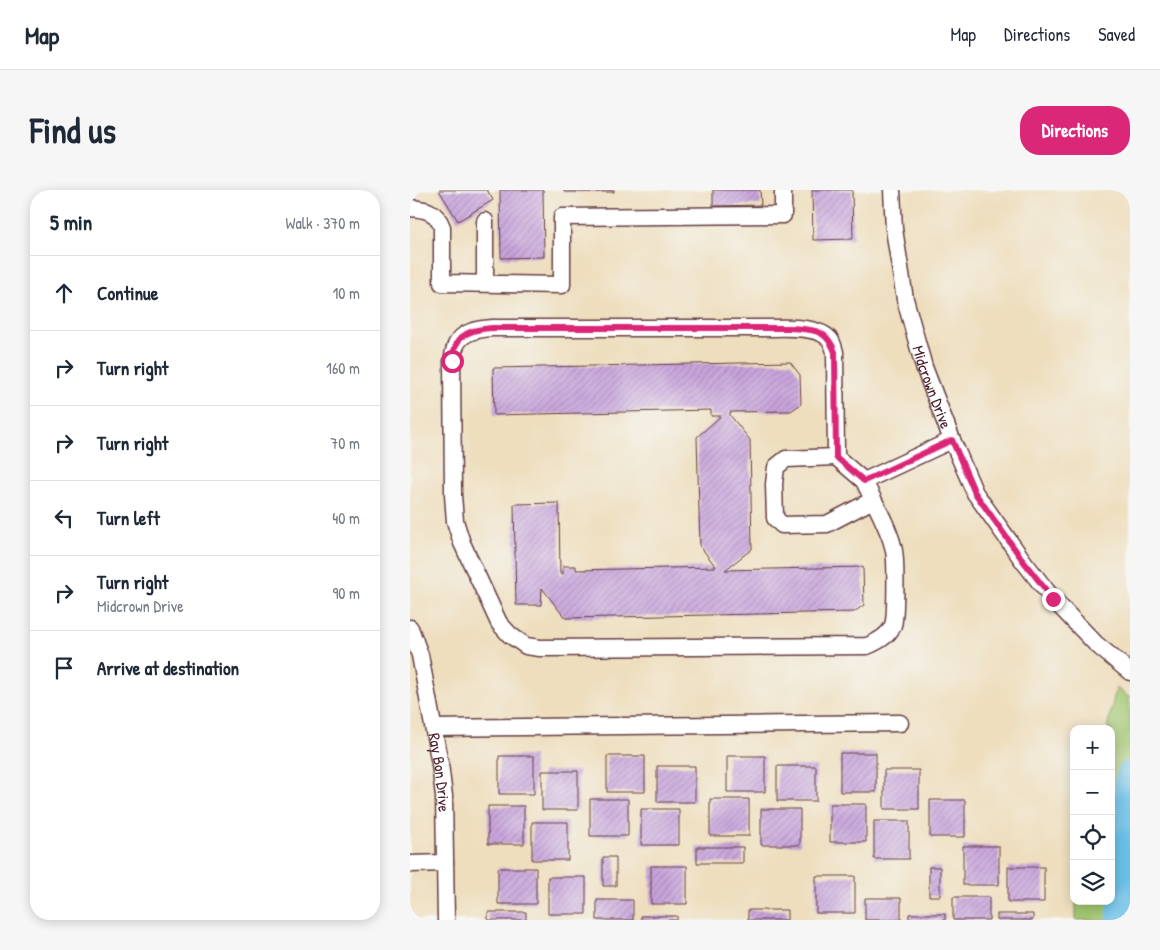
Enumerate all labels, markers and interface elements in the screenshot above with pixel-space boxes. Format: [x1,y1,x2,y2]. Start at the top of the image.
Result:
text: Map [25,19,59,51]
text: Map [951,22,976,47]
text: Directions [1004,22,1070,47]
text: Saved [1098,22,1135,47]
button: Directions [1020,106,1130,155]
text: Find us [30,107,116,154]
text: 5 min [50,208,92,237]
text: Walk · 370 m [286,212,360,234]
icon: ahead [50,279,78,307]
text: Continue [97,280,158,306]
text: 10 m [332,282,360,304]
street label: Midcrown Drive [908,343,958,432]
route start [441,350,464,373]
icon: right [50,354,78,382]
text: Turn right [97,355,168,381]
text: 160 m [326,357,360,379]
icon: right [50,429,78,457]
text: Turn right [97,430,168,456]
text: 70 m [330,432,360,454]
icon: left [50,504,78,532]
text: Turn left [97,505,160,531]
text: 40 m [332,507,360,529]
text: Turn right [97,569,168,595]
icon: right [50,579,78,607]
text: 90 m [332,582,360,604]
route end [1042,588,1065,611]
text: Midcrown Drive [97,595,184,617]
icon: arrive [50,654,78,682]
text: Arrive at destination [97,655,239,681]
map controls [1070,725,1115,905]
button: + [1070,725,1115,770]
street label: Ray Bon Drive [424,731,455,813]
button: − [1070,770,1115,815]
button: locate [1070,815,1115,860]
button: layers [1070,860,1115,905]

